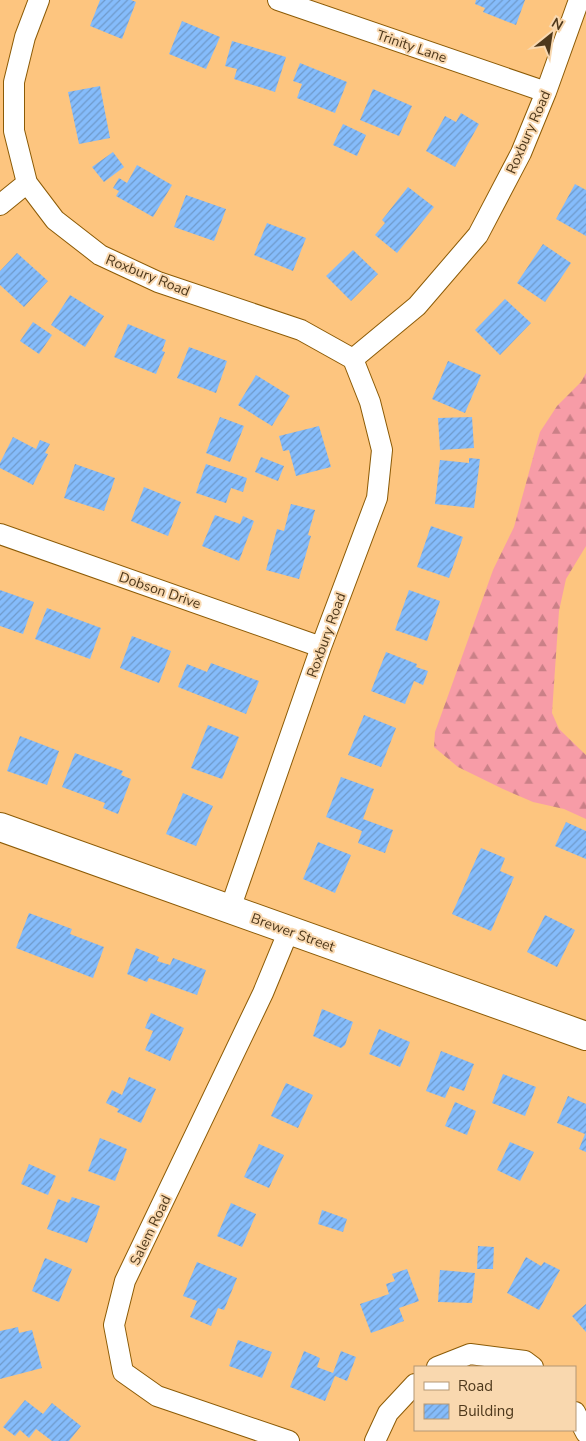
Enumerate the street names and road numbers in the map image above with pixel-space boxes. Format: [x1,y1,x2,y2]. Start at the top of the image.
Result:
street label: Trinity Lane [374,26,449,67]
street label: Roxbury Road [502,88,555,177]
street label: Roxbury Road [103,250,193,301]
street label: Dobson Drive [116,568,203,613]
street label: Roxbury Road [302,590,351,680]
street label: Brewer Street [248,909,337,956]
street label: Salem Road [125,1192,176,1268]

